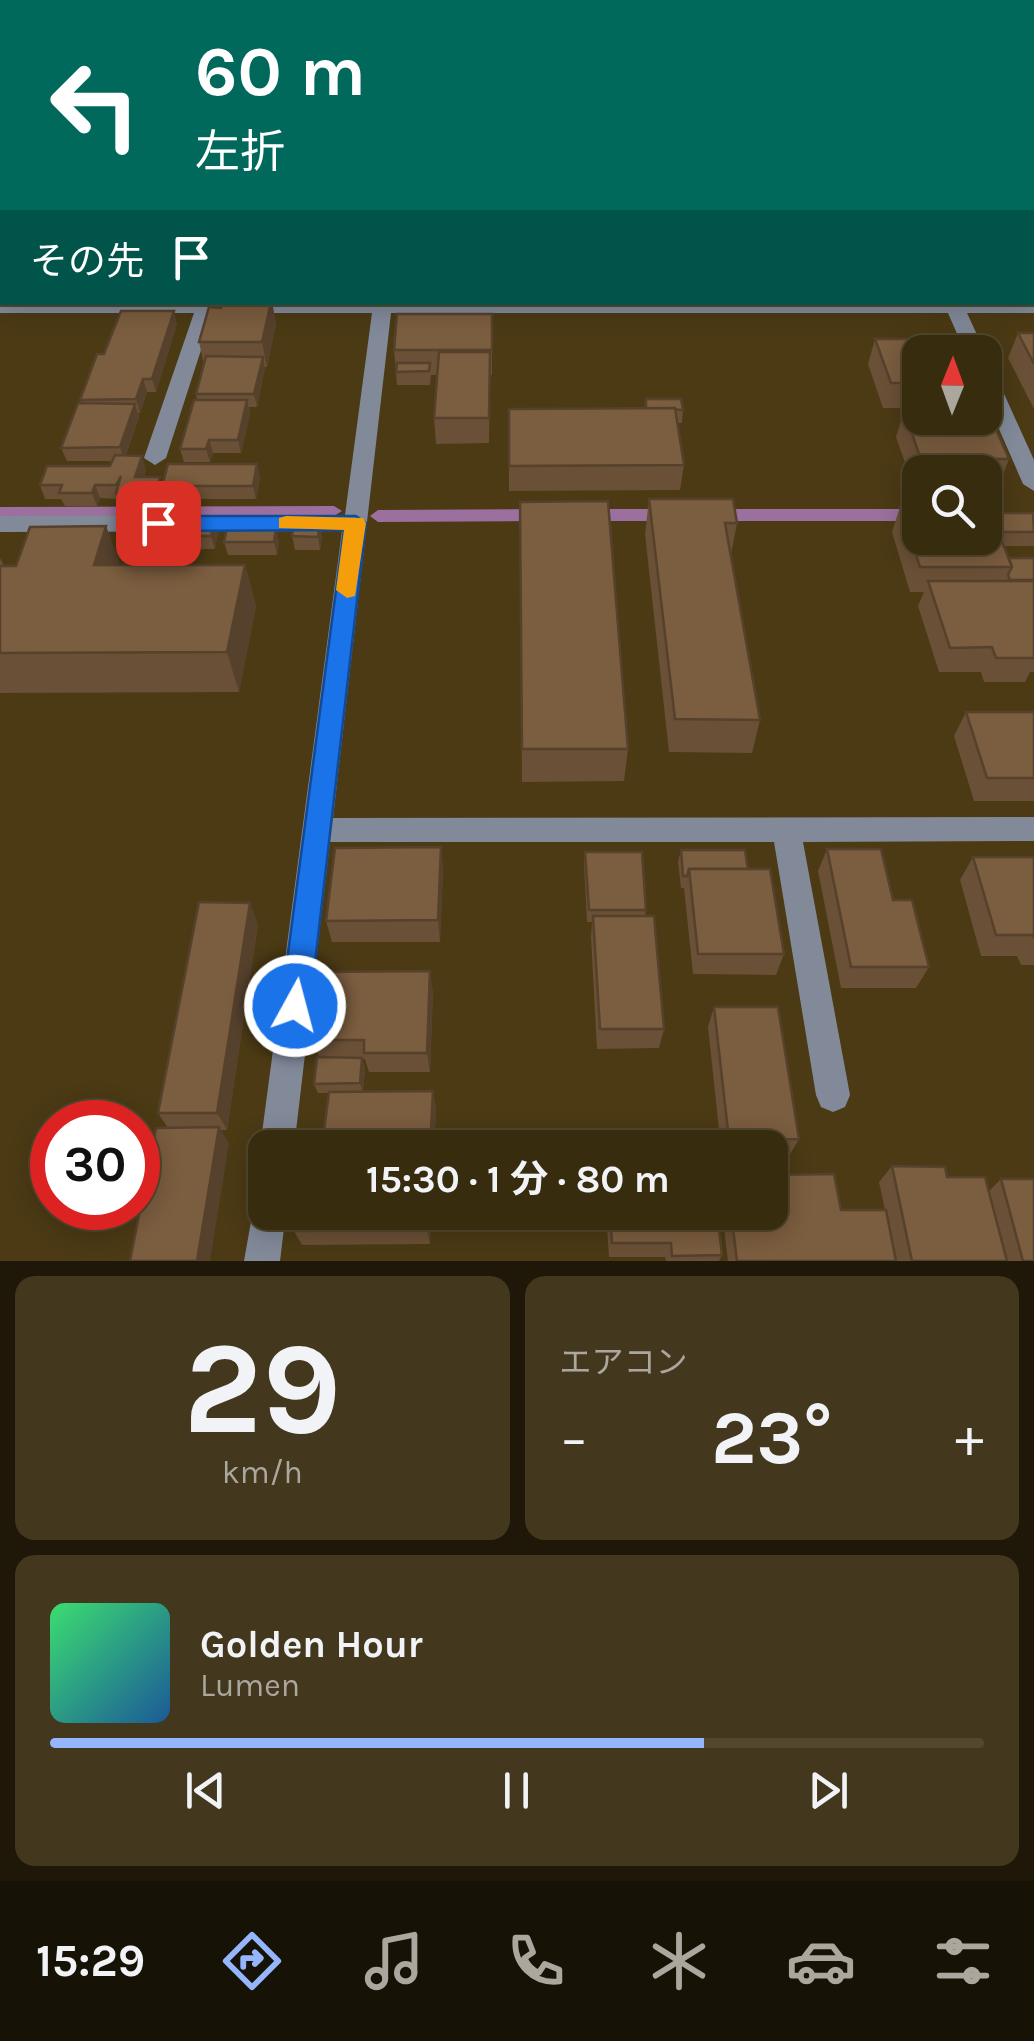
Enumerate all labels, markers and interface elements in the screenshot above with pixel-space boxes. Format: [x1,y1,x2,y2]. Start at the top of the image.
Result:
text: 60 m [195,31,366,113]
icon: left [30,40,160,170]
text: 左折 [195,126,285,178]
icon: arrive [164,230,219,285]
text: その先 [30,239,144,284]
north arrow [902,335,1002,435]
map controls [902,335,1002,555]
button: search [902,455,1002,555]
pin [116,481,201,566]
icon: arrive [131,496,186,551]
position arrow [243,954,347,1058]
speed limit sign: 30 [30,1100,160,1230]
text: 15:30 · 1 分 · 80 m [366,1157,670,1202]
text: 29 [183,1313,341,1465]
text: エアコン [560,1344,688,1381]
text: 23° [711,1394,832,1482]
text: − [560,1406,588,1470]
text: + [955,1406,984,1470]
text: km/h [222,1454,303,1491]
text: Golden Hour [200,1622,423,1667]
text: Lumen [200,1667,300,1704]
icon: previous [178,1763,233,1818]
icon: pause [489,1763,544,1818]
icon: next [801,1763,856,1818]
icon: directions [217,1926,287,1996]
icon: music [359,1926,429,1996]
icon: phone [501,1926,571,1996]
icon: climate [644,1926,714,1996]
icon: car [786,1926,856,1996]
icon: filters [928,1926,998,1996]
text: 15:29 [36,1935,145,1987]

